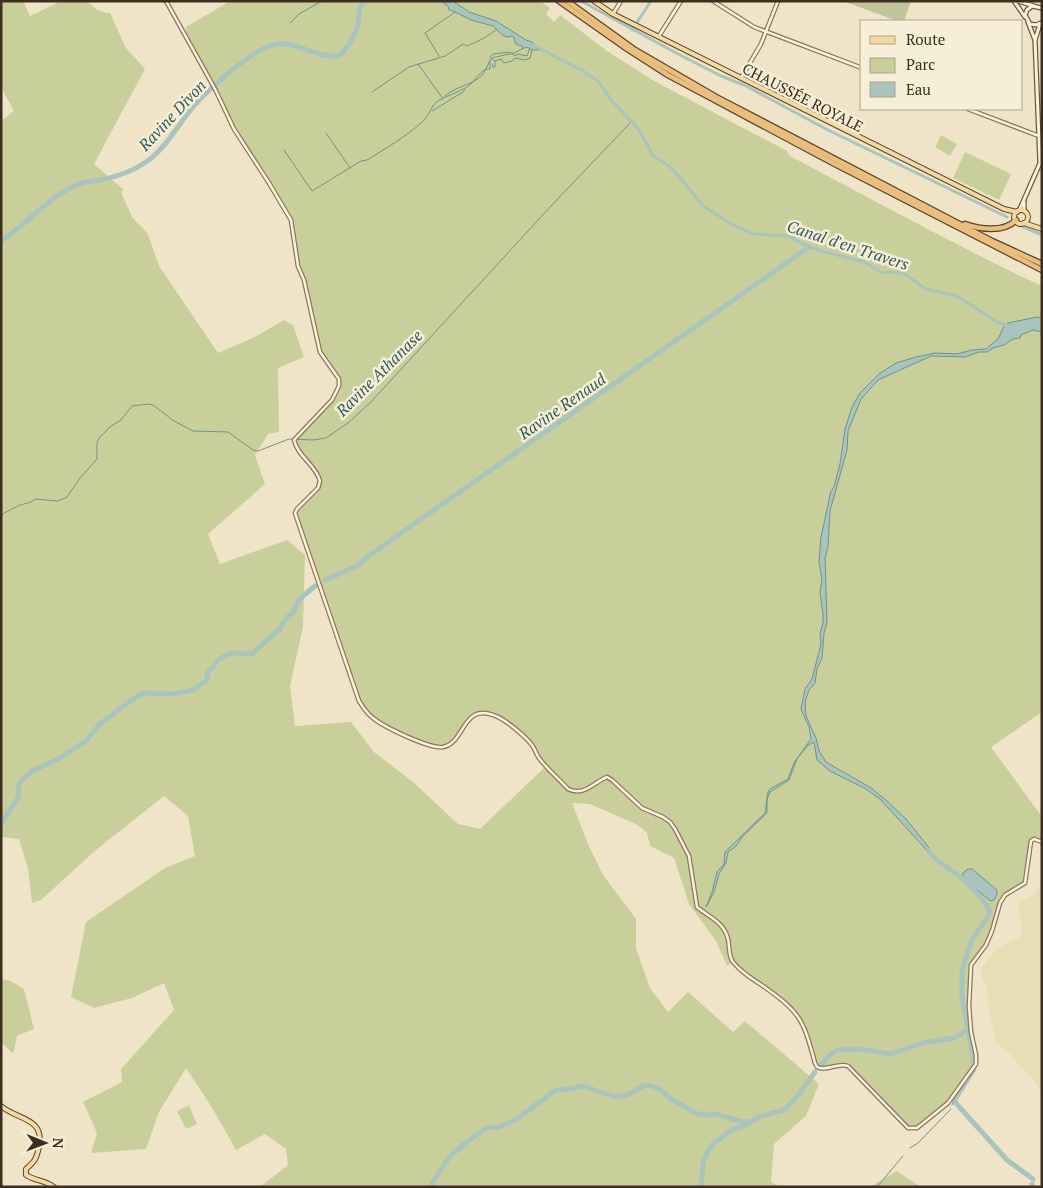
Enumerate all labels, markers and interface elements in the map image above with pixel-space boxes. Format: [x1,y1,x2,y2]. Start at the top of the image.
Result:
legend [860,20,1023,110]
text: Route [906,29,945,49]
text: Parc [906,54,935,74]
street label: CHAUSSÉE ROYALE [739,58,867,136]
water label: Ravine Divon [133,75,211,156]
text: Eau [906,79,931,99]
water label: Canal d'en Travers [784,215,912,275]
water label: Ravine Athanase [330,325,427,422]
water label: Ravine Renaud [513,368,610,445]
north arrow [20,1118,70,1168]
text: N [49,1138,68,1149]

